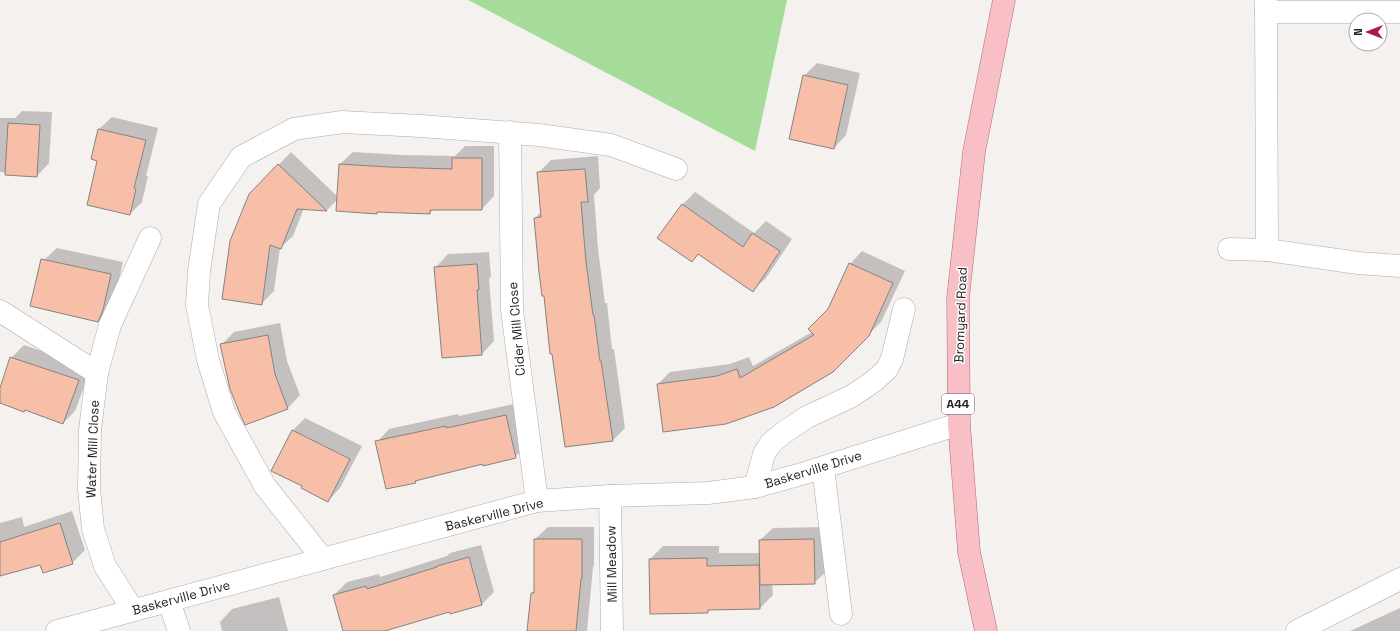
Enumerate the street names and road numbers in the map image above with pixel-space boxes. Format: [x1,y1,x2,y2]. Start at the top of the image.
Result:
street label: Bromyard Road [950,267,971,363]
street label: Cider Mill Close [504,281,529,377]
road number: A44 [942,394,974,414]
street label: Water Mill Close [82,400,103,498]
street label: Baskerville Drive [762,447,864,492]
street label: Baskerville Drive [443,494,545,535]
street label: Mill Meadow [602,525,621,603]
street label: Baskerville Drive [130,576,232,619]

